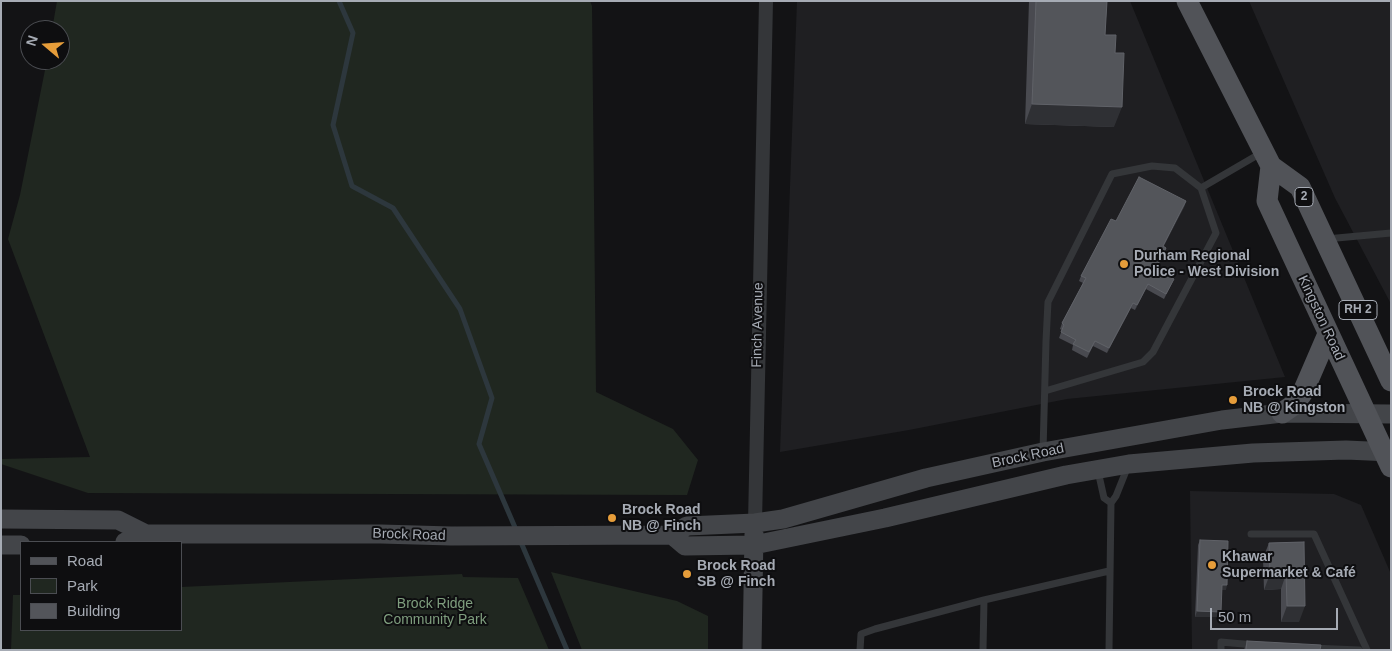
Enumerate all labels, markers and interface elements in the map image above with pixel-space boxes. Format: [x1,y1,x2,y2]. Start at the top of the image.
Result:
north arrow [20,20,70,70]
text: N [23,33,41,48]
road number: 2 [1295,188,1313,206]
place label: Durham Regional Police - West Division [1134,248,1279,280]
marker: Durham Regional Police - West Division [1118,258,1130,270]
street label: Kingston Road [1294,273,1348,363]
street label: Finch Avenue [749,282,767,368]
road number: RH 2 [1339,300,1377,320]
place label: Brock Road NB @ Kingston [1243,384,1345,417]
marker: Brock Road NB @ Kingston [1227,394,1239,406]
street label: Brock Road [990,440,1066,472]
place label: Brock Road NB @ Finch [622,502,701,534]
marker: Brock Road NB @ Finch [606,512,618,524]
street label: Brock Road [372,525,446,545]
legend [20,541,182,631]
place label: Khawar Supermarket & Café [1222,549,1356,582]
text: Road [67,552,103,569]
place label: Brock Road SB @ Finch [697,558,776,590]
marker: Khawar Supermarket & Café [1206,559,1218,571]
marker: Brock Road SB @ Finch [681,568,693,580]
text: Park [67,577,98,594]
park label: Brock Ridge Community Park [383,596,487,628]
scale bar [1212,598,1340,630]
text: Building [67,602,120,619]
text: 50 m [1218,608,1251,625]

